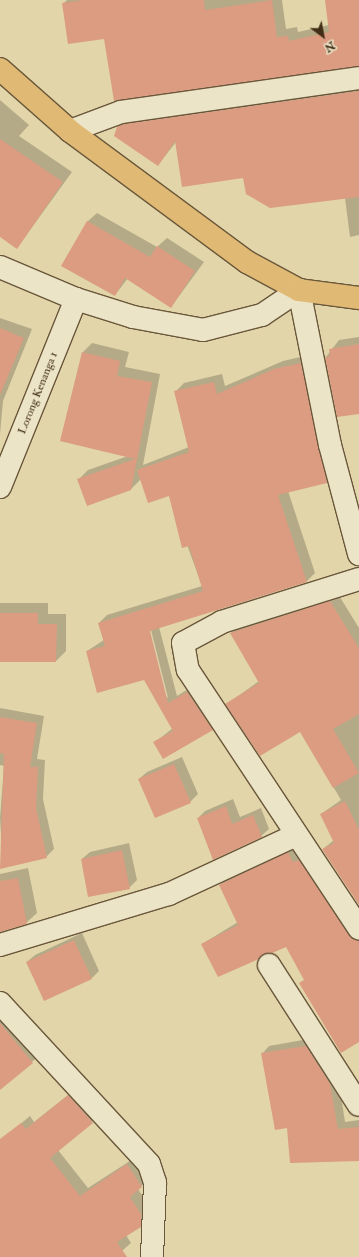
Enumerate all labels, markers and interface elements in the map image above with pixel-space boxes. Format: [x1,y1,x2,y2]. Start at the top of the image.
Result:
north arrow [303,16,343,56]
text: N [322,38,337,55]
street label: Lorong Kenanga 1 [15,350,61,436]

